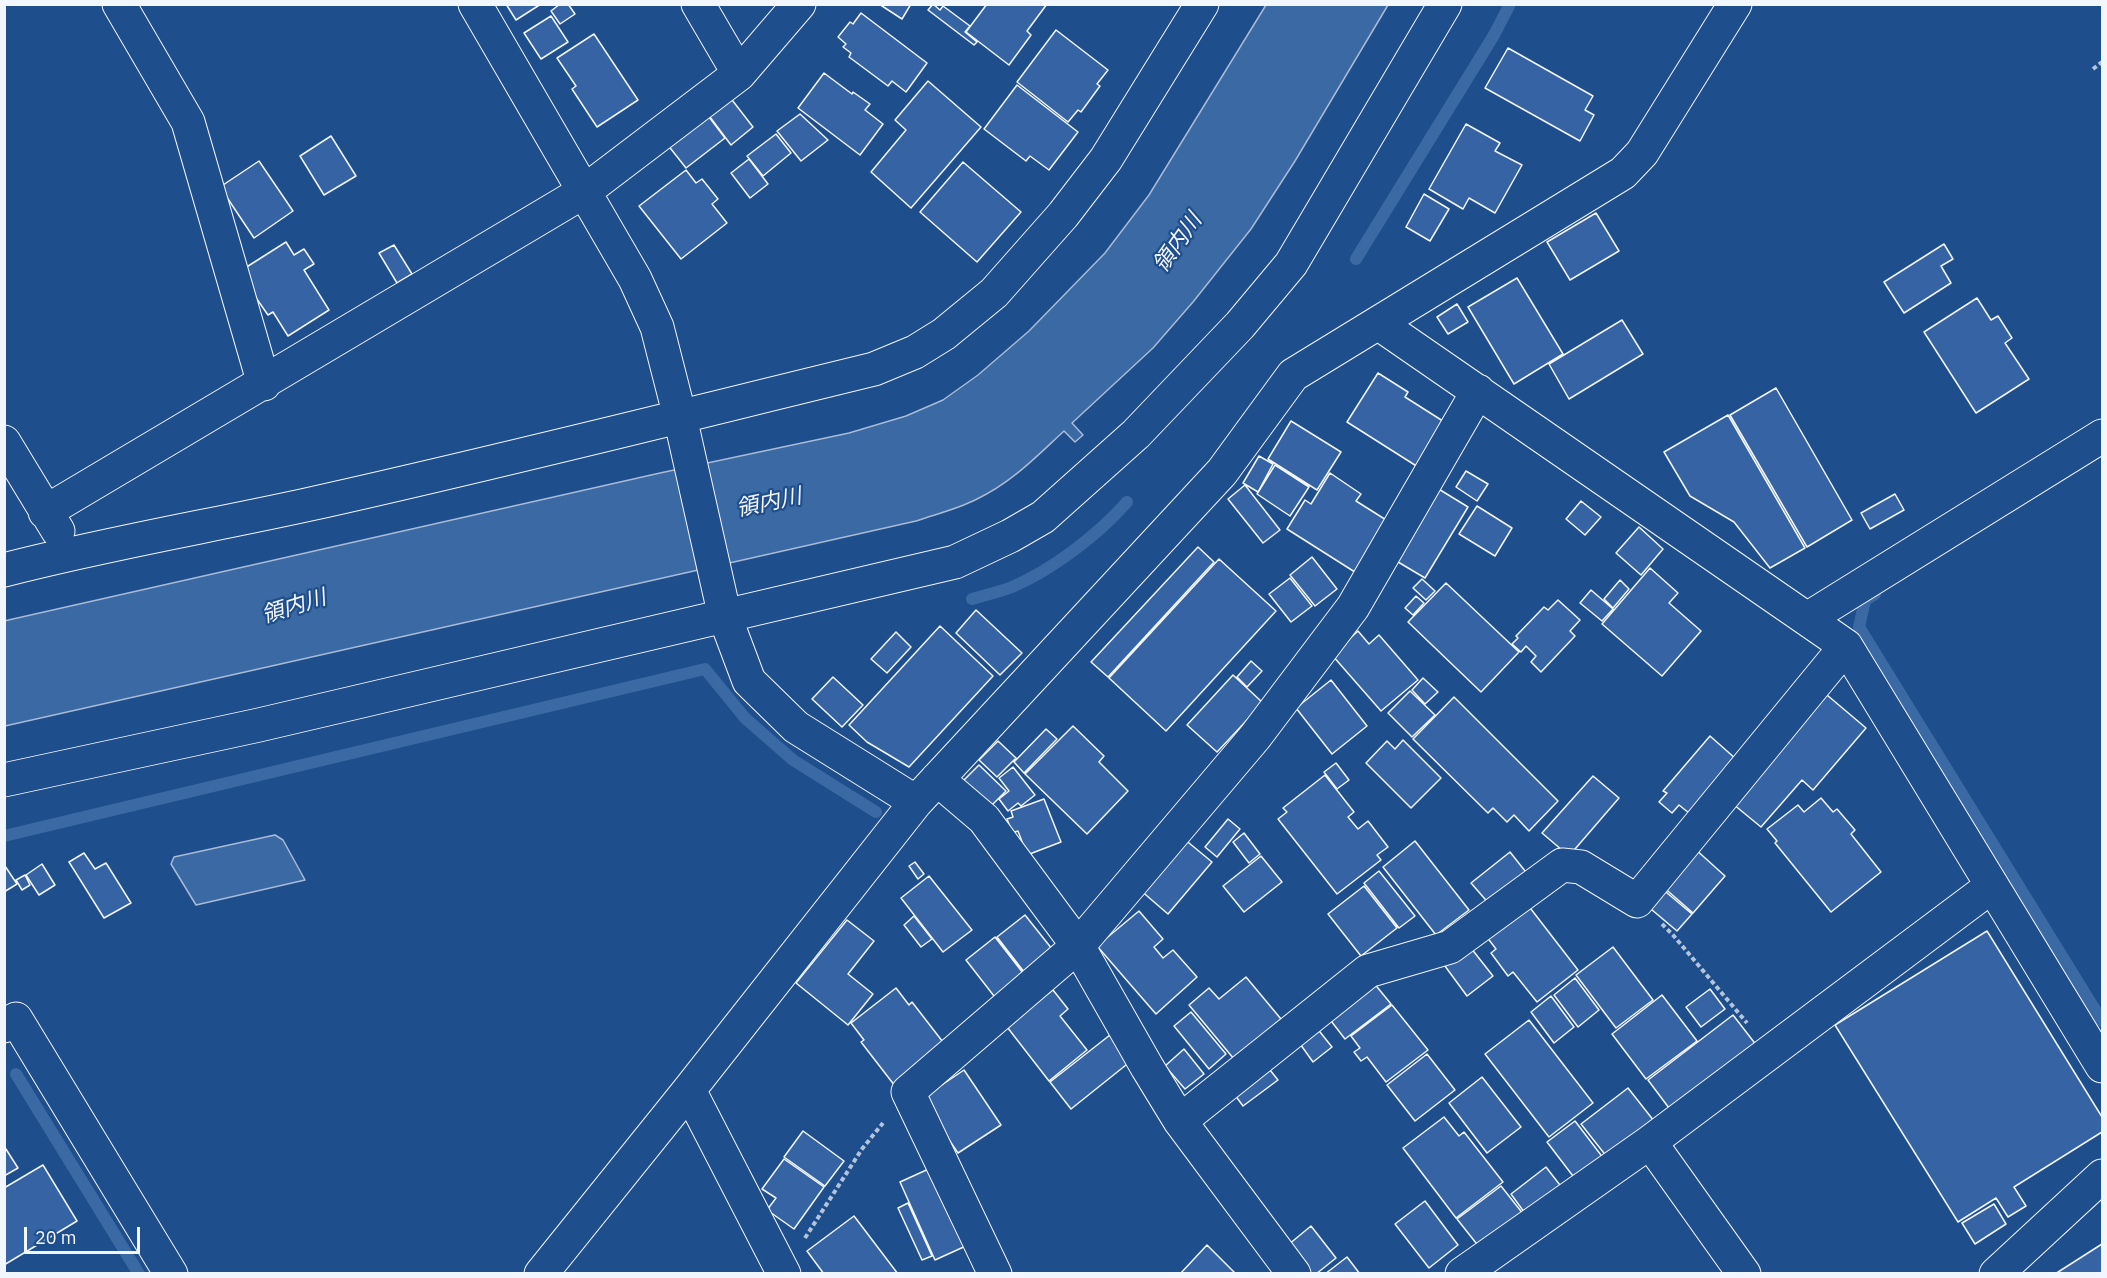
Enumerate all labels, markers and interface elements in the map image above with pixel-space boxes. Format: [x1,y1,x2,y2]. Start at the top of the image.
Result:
water label: 領内川 [1148,208,1208,278]
water label: 領内川 [734,483,804,523]
water label: 領内川 [259,585,329,629]
scale bar [27,1215,142,1253]
text: 20 m [35,1226,77,1249]

